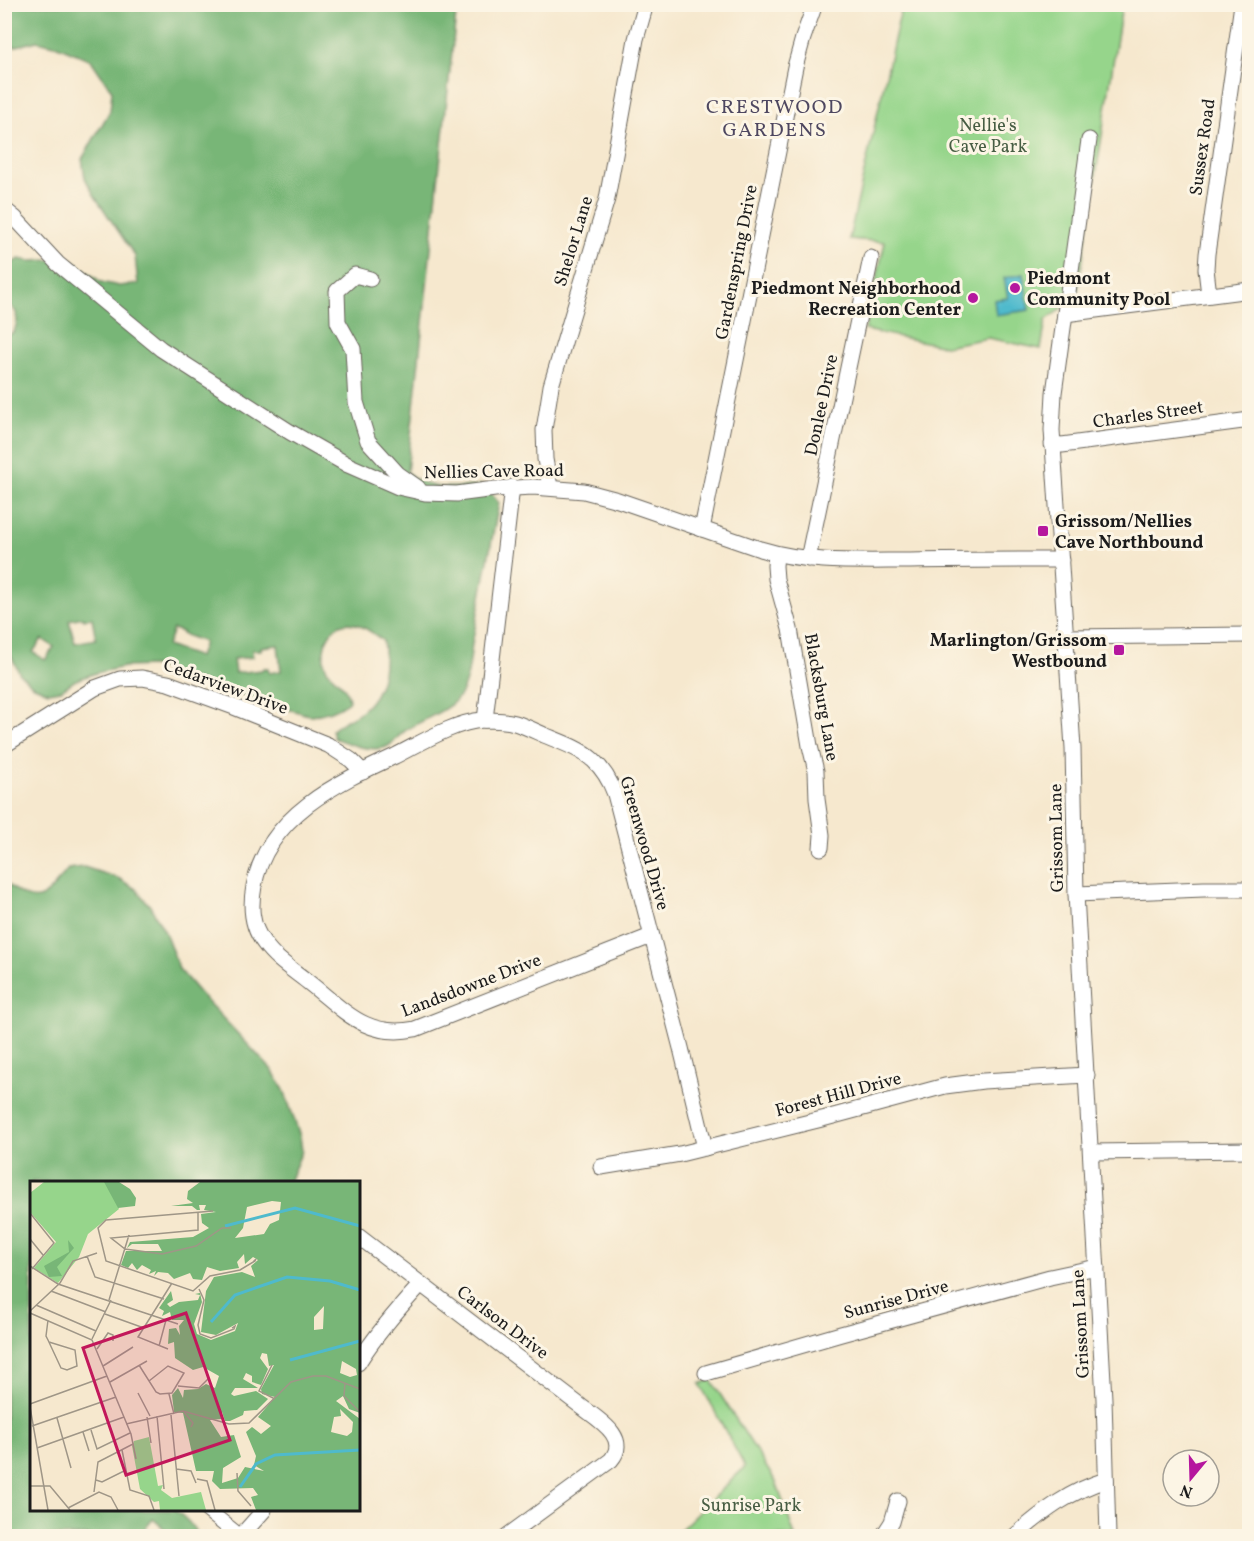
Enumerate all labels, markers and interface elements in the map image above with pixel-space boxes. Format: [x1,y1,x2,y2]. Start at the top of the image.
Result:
district label: CRESTWOOD GARDENS [706,94,844,145]
street label: Sussex Road [1184,97,1223,197]
park label: Nellie's Cave Park [949,114,1027,160]
street label: Gardenspring Drive [710,183,765,342]
street label: Shelor Lane [549,193,600,290]
place label: Piedmont Community Pool [1027,267,1170,313]
place label: Piedmont Neighborhood Recreation Center [751,277,961,323]
marker: Piedmont Community Pool [1008,281,1022,295]
marker: Piedmont Neighborhood Recreation Center [966,291,980,305]
street label: Donlee Drive [799,352,845,459]
street label: Charles Street [1091,395,1205,436]
street label: Nellies Cave Road [424,459,564,486]
place label: Grissom/Nellies Cave Northbound [1055,510,1203,556]
marker: Grissom/Nellies Cave Northbound [1036,524,1050,538]
place label: Marlington/Grissom Westbound [930,629,1107,675]
street label: Blacksburg Lane [797,631,844,763]
marker: Marlington/Grissom Westbound [1112,643,1126,657]
street label: Cedarview Drive [160,653,291,722]
street label: Greenwood Drive [612,773,675,913]
street label: Grissom Lane [1044,783,1071,893]
street label: Landsdowne Drive [398,948,545,1025]
street label: Forest Hill Drive [772,1067,904,1124]
inset map [30,1181,360,1511]
street label: Grissom Lane [1066,1269,1097,1379]
street label: Sunrise Drive [841,1274,952,1326]
street label: Carlson Drive [451,1280,553,1366]
north arrow [1161,1448,1221,1508]
text: N [1177,1478,1196,1503]
park label: Sunrise Park [701,1494,801,1519]

